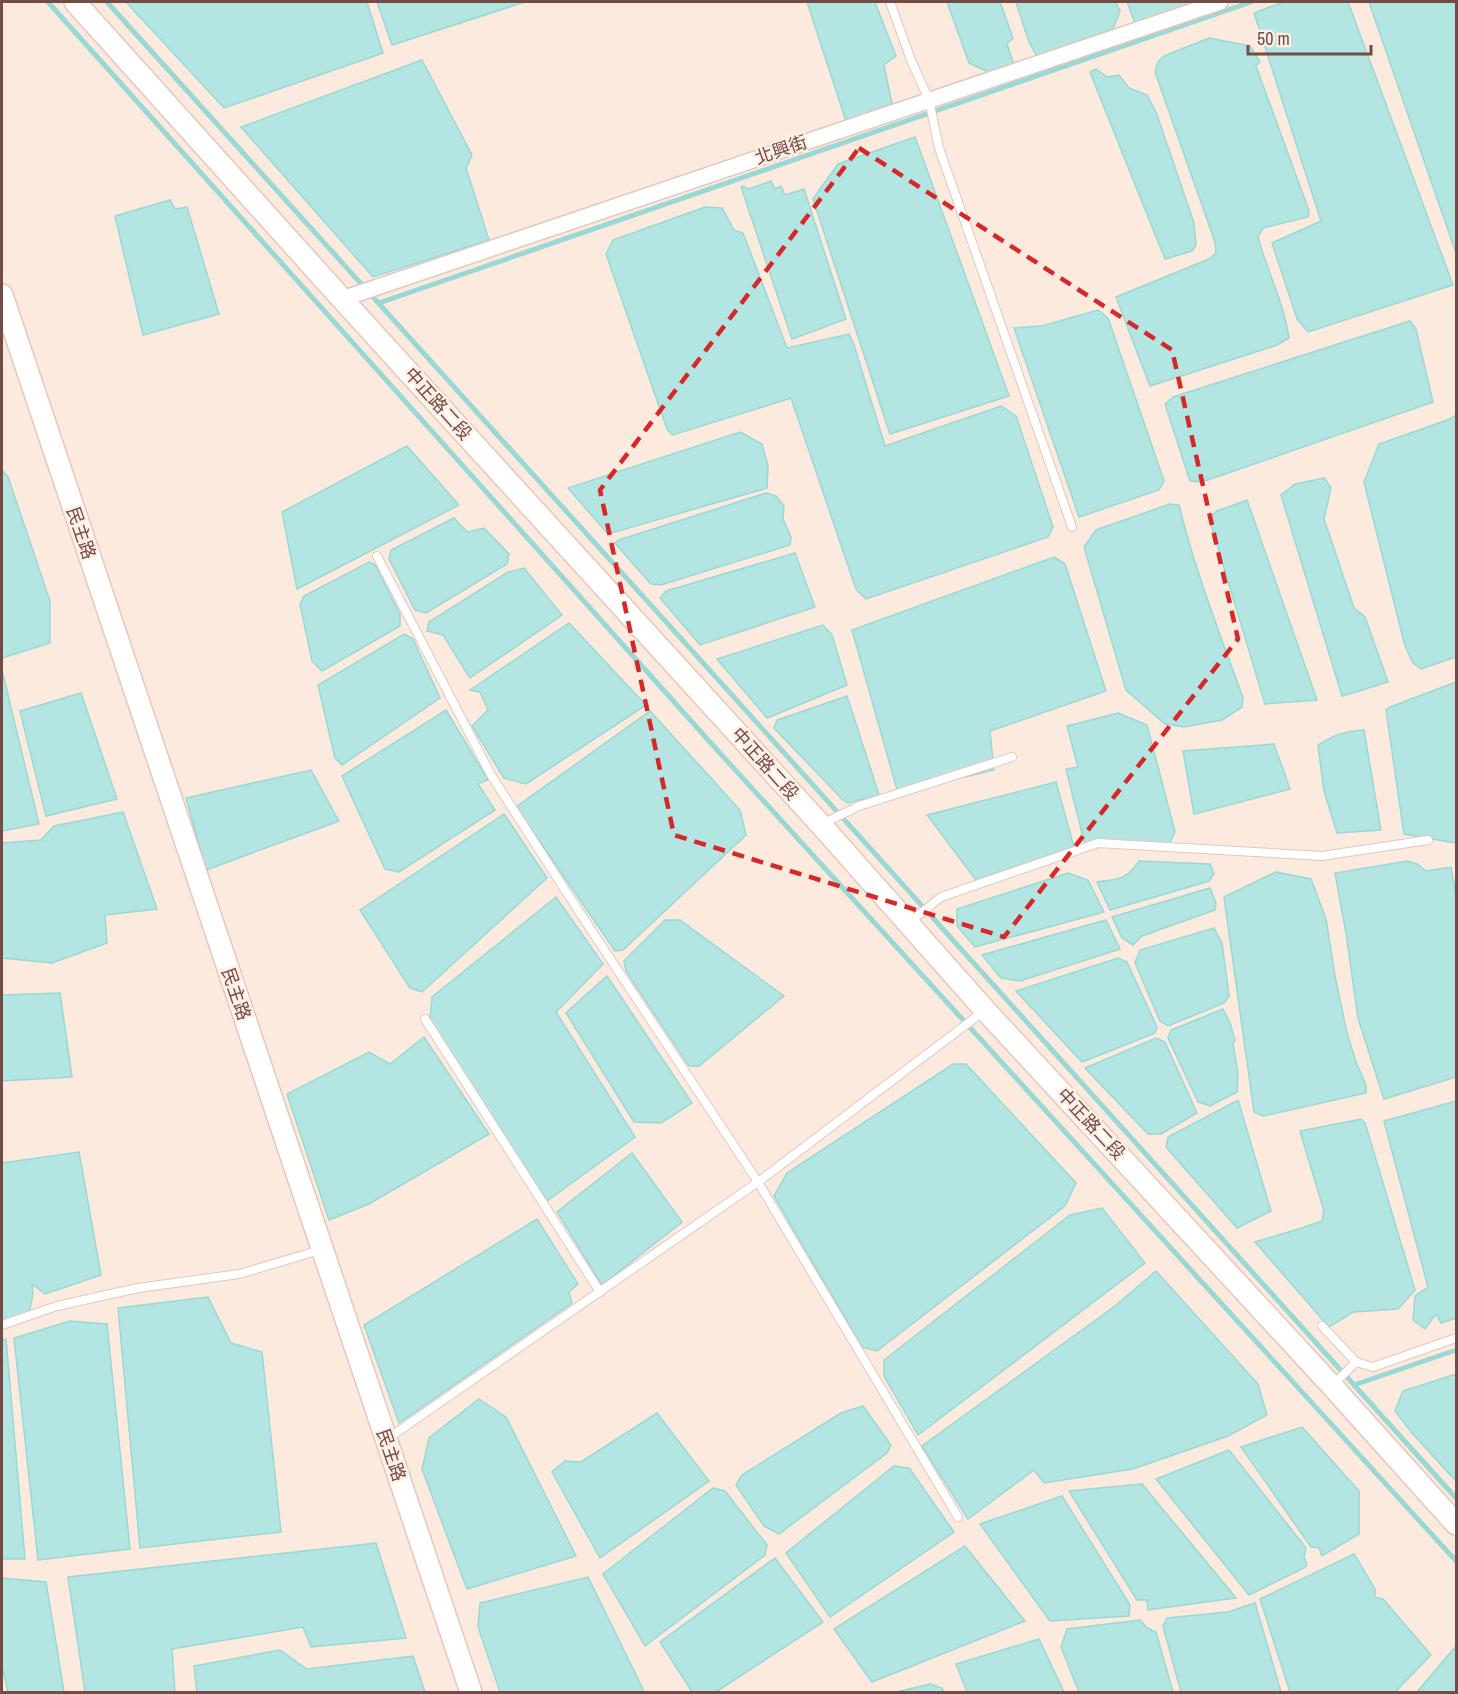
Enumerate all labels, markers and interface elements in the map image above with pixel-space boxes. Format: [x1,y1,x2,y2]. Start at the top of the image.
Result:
scale bar [1248,18,1371,56]
text: 50 m [1257,26,1290,51]
street label: 北興街 [751,129,810,170]
street label: 中正路二段 [399,362,478,445]
street label: 民主路 [61,503,102,562]
street label: 中正路二段 [726,722,805,805]
street label: 民主路 [216,964,257,1023]
street label: 中正路二段 [1052,1082,1131,1165]
street label: 民主路 [371,1425,412,1484]

